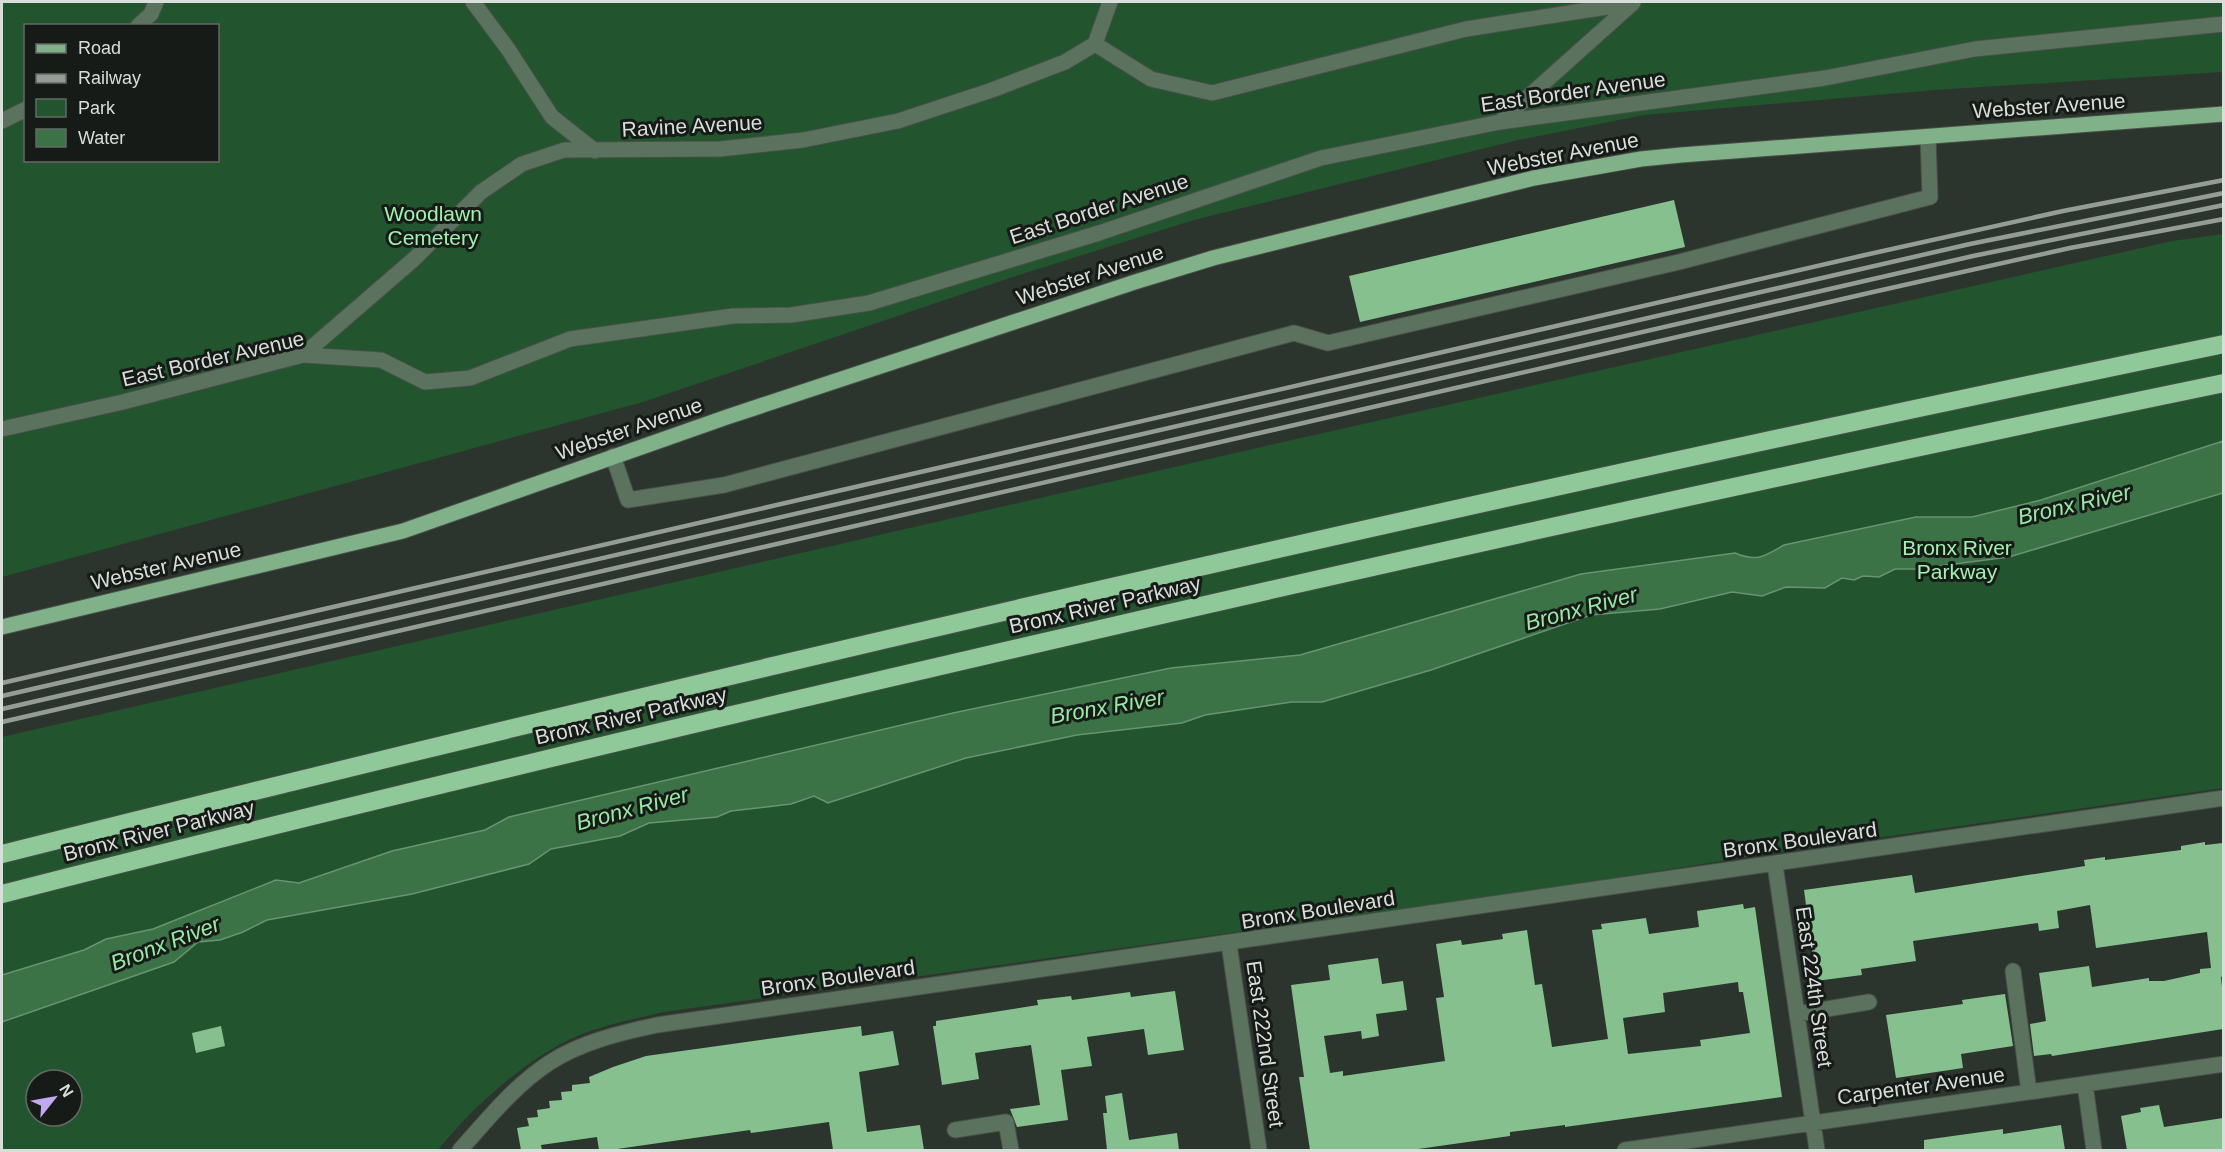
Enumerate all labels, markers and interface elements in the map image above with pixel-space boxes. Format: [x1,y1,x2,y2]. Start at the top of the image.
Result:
legend [24,24,219,162]
text: Road [78,38,121,58]
street label: East Border Avenue [1479,67,1667,116]
text: Railway [78,68,141,88]
street label: Webster Avenue [1972,89,2126,122]
text: Park [78,98,116,118]
street label: Ravine Avenue [621,110,763,141]
text: Water [78,128,125,148]
street label: Webster Avenue [1485,128,1640,179]
street label: East Border Avenue [1007,169,1191,248]
park label: Woodlawn Cemetery [384,202,482,249]
street label: Webster Avenue [1013,240,1166,309]
street label: East Border Avenue [119,326,306,391]
street label: Webster Avenue [553,393,705,464]
water label: Bronx River [2015,479,2135,530]
park label: Bronx River Parkway [1902,536,2012,583]
street label: Webster Avenue [89,537,243,594]
street label: Bronx River Parkway [1007,571,1203,638]
water label: Bronx River [1522,581,1641,635]
street label: Bronx River Parkway [533,682,729,749]
water label: Bronx River [1048,684,1167,729]
water label: Bronx River [573,781,692,835]
street label: Bronx River Parkway [61,796,257,865]
street label: Bronx Boulevard [1721,817,1878,862]
street label: Bronx Boulevard [1239,886,1396,933]
street label: East 224th Street [1792,905,1837,1069]
water label: Bronx River [107,911,225,976]
street label: Bronx Boulevard [759,955,916,1000]
street label: East 222nd Street [1242,959,1289,1129]
street label: Carpenter Avenue [1836,1062,2006,1109]
north arrow [24,1068,84,1128]
text: N [56,1081,77,1100]

